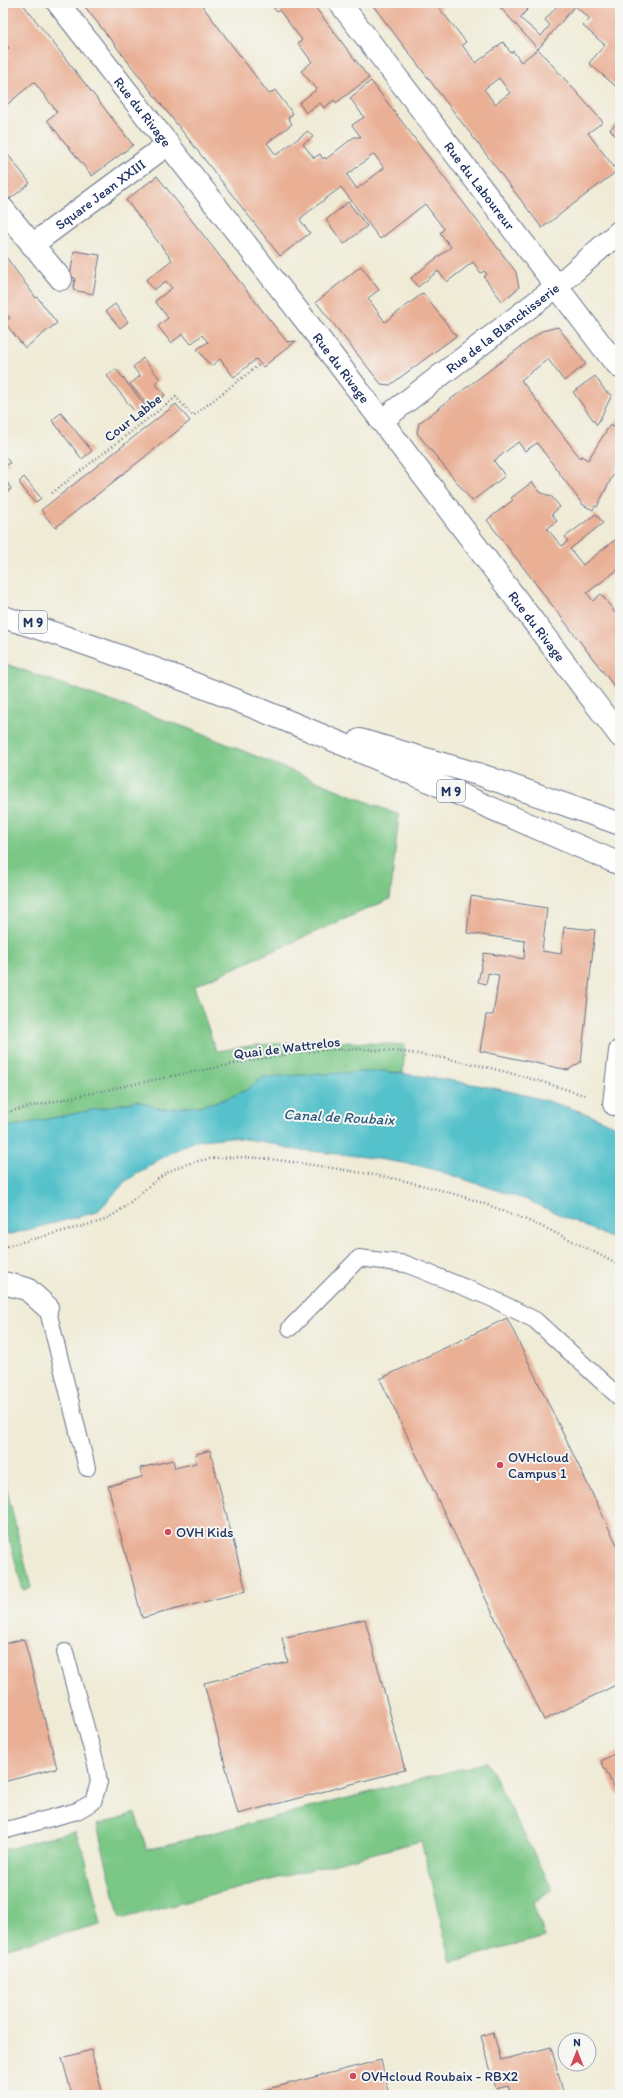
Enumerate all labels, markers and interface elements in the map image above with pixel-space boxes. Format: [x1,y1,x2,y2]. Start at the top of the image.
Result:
street label: Rue du Rivage [110,73,176,150]
street label: Rue du Laboureur [440,138,519,234]
street label: Square Jean XXIII [52,155,149,233]
street label: Rue de la Blanchisserie [442,279,563,377]
street label: Rue du Rivage [309,329,374,407]
street label: Cour Labbe [101,390,165,446]
street label: Rue du Rivage [505,588,569,665]
road number: M 9 [19,611,47,633]
road number: M 9 [437,780,465,802]
street label: Quai de Wattrelos [233,1033,341,1063]
water label: Canal de Roubaix [283,1105,396,1129]
place label: OVHcloud Campus 1 [508,1449,569,1482]
marker: OVHcloud Campus 1 [495,1460,505,1470]
place label: OVH Kids [176,1524,234,1541]
marker: OVH Kids [163,1527,173,1537]
north arrow [557,2032,597,2072]
text: N [573,2036,581,2049]
place label: OVHcloud Roubaix - RBX2 [361,2068,519,2085]
marker: OVHcloud Roubaix - RBX2 [348,2071,358,2081]

